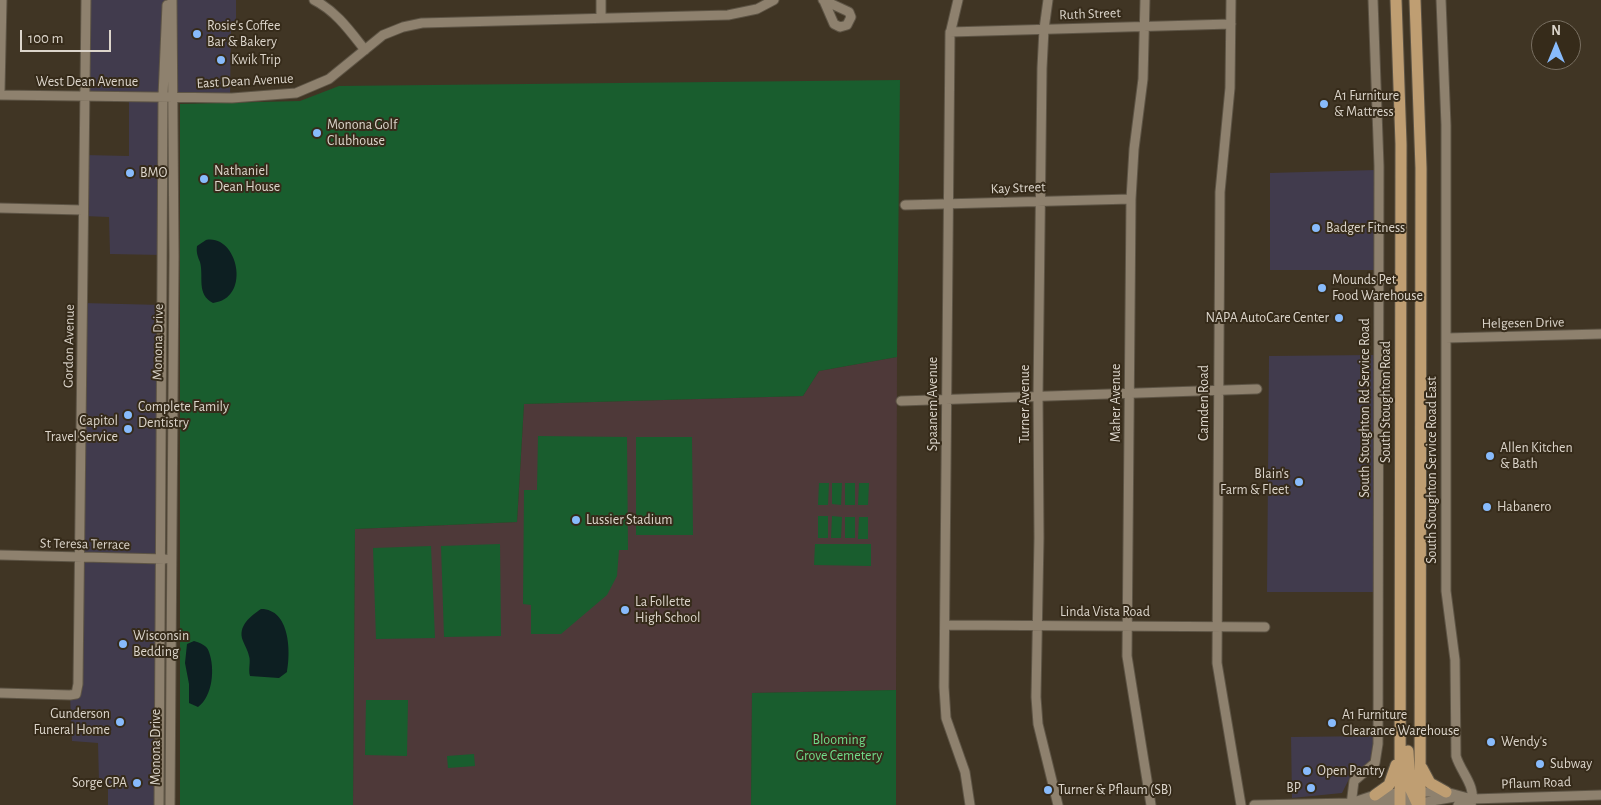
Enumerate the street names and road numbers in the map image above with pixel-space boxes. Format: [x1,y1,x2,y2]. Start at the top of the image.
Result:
street label: Ruth Street [1059,5,1121,23]
street label: East Dean Avenue [196,70,294,92]
street label: West Dean Avenue [36,74,138,90]
street label: Kay Street [990,179,1046,197]
street label: Gordon Avenue [60,304,78,388]
street label: Monona Drive [149,304,167,380]
street label: Helgesen Drive [1481,314,1565,332]
street label: South Stoughton Rd Service Road [1357,318,1373,498]
street label: South Stoughton Road [1378,341,1394,463]
street label: Spaanem Avenue [925,357,941,451]
street label: Maher Avenue [1108,364,1124,442]
street label: Turner Avenue [1017,365,1033,443]
street label: Camden Road [1196,365,1212,441]
street label: South Stoughton Service Road East [1424,376,1440,564]
street label: St Teresa Terrace [40,535,130,553]
street label: Linda Vista Road [1060,604,1150,620]
street label: Monona Drive [148,709,164,785]
street label: Pflaum Road [1501,773,1571,793]

